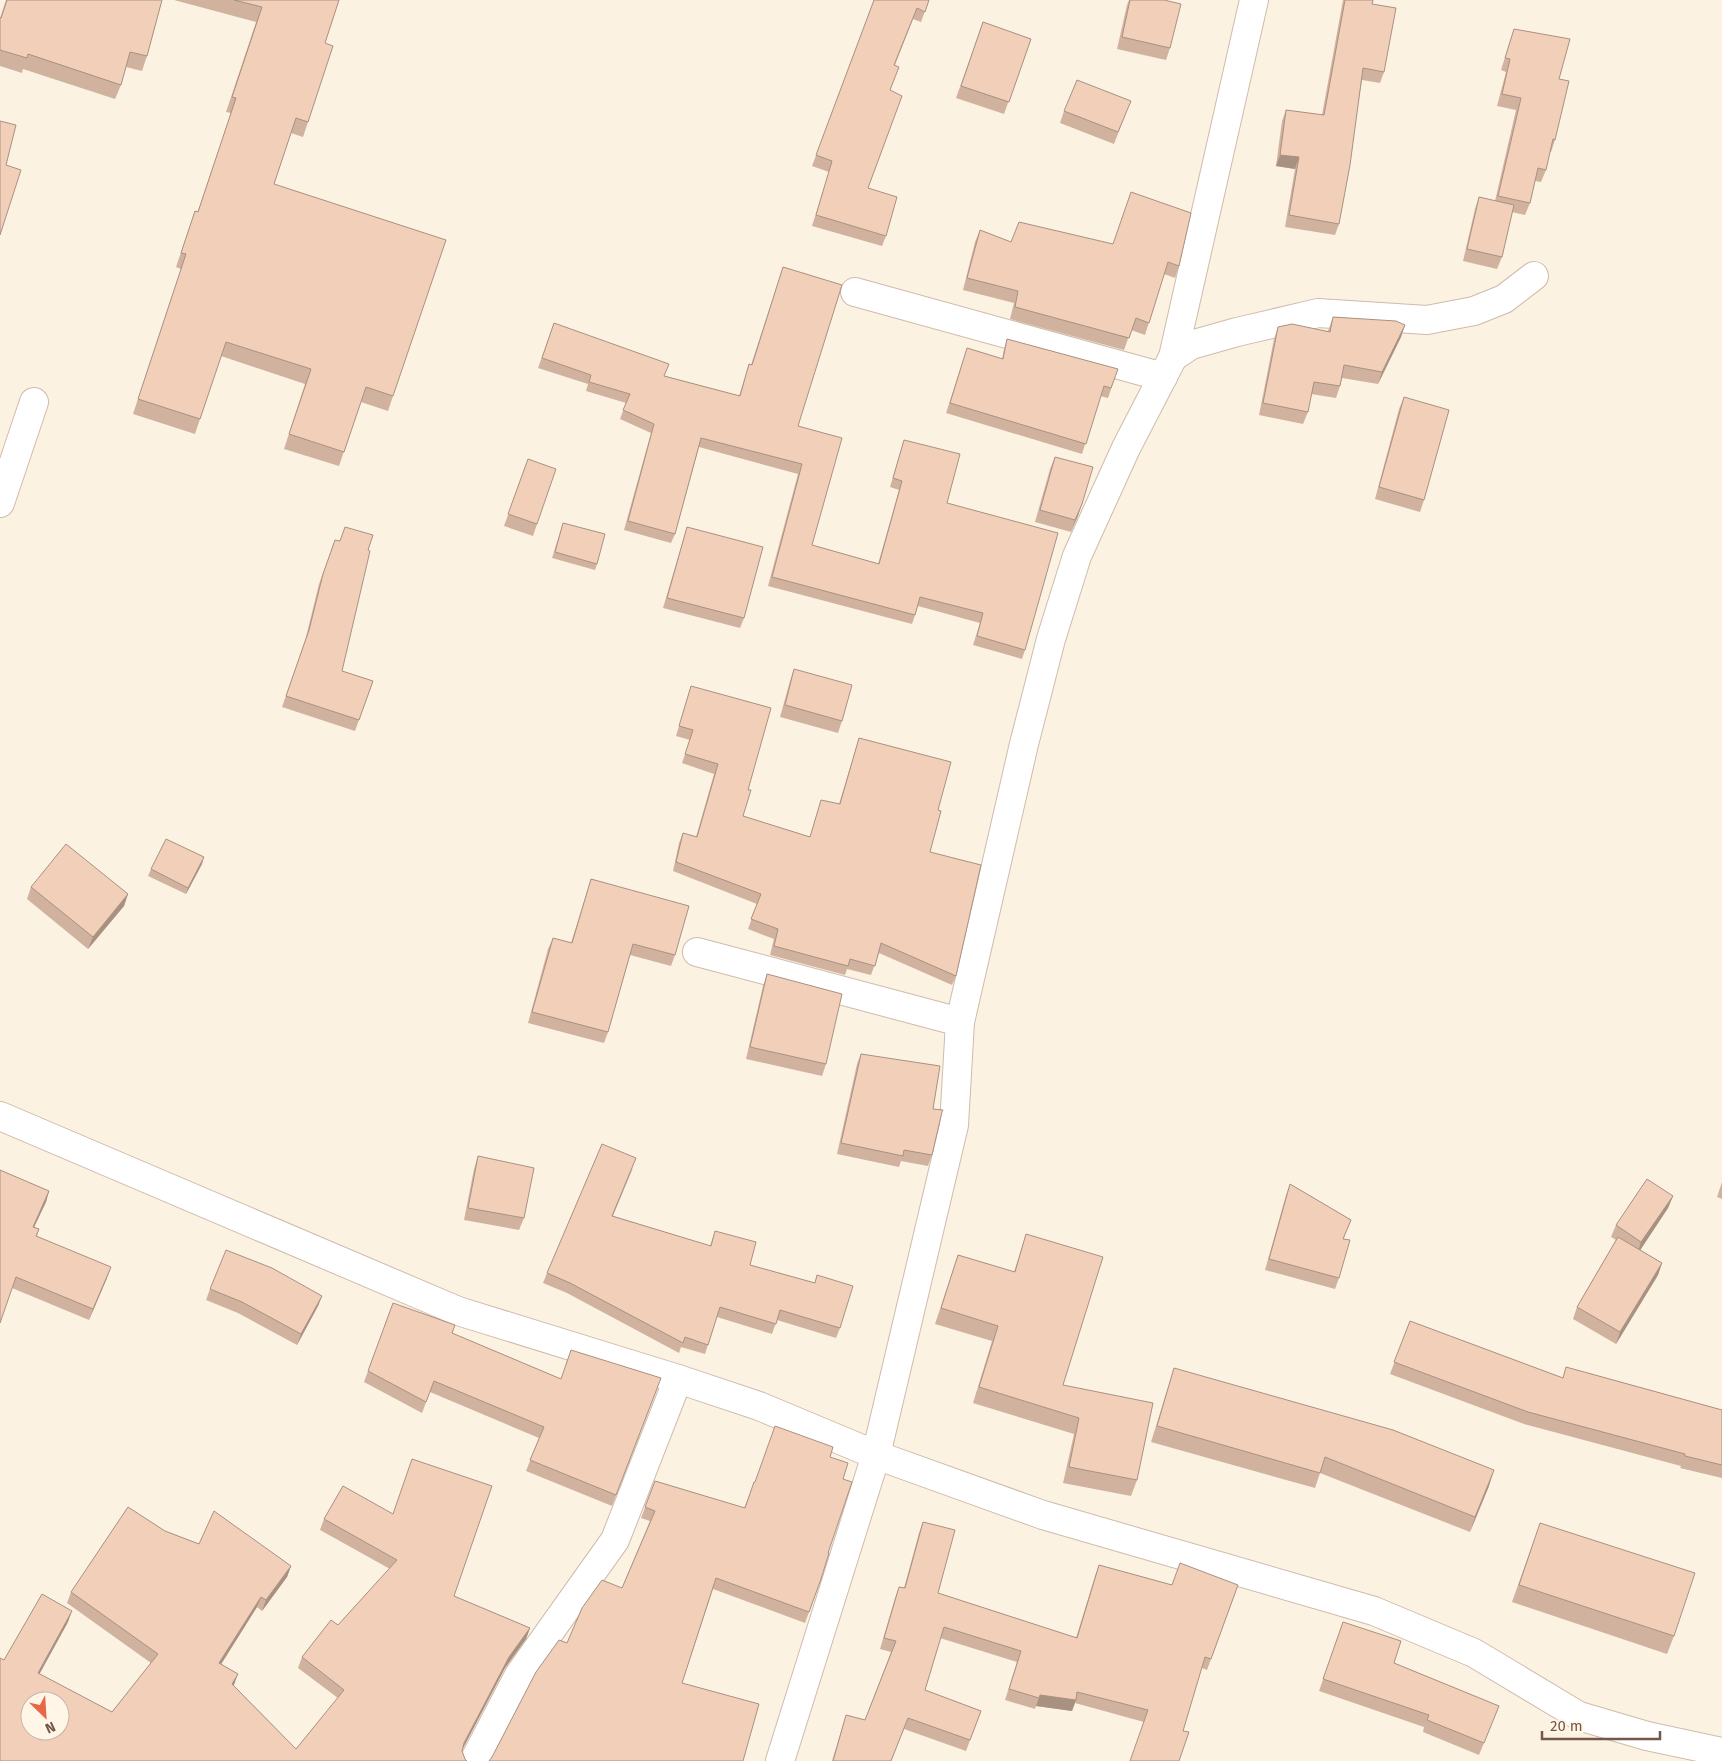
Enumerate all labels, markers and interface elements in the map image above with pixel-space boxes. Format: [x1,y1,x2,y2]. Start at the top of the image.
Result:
north arrow [20,1691,70,1741]
scale bar [1542,1708,1660,1740]
text: 20 m [1550,1717,1583,1735]
text: N [42,1718,58,1737]

